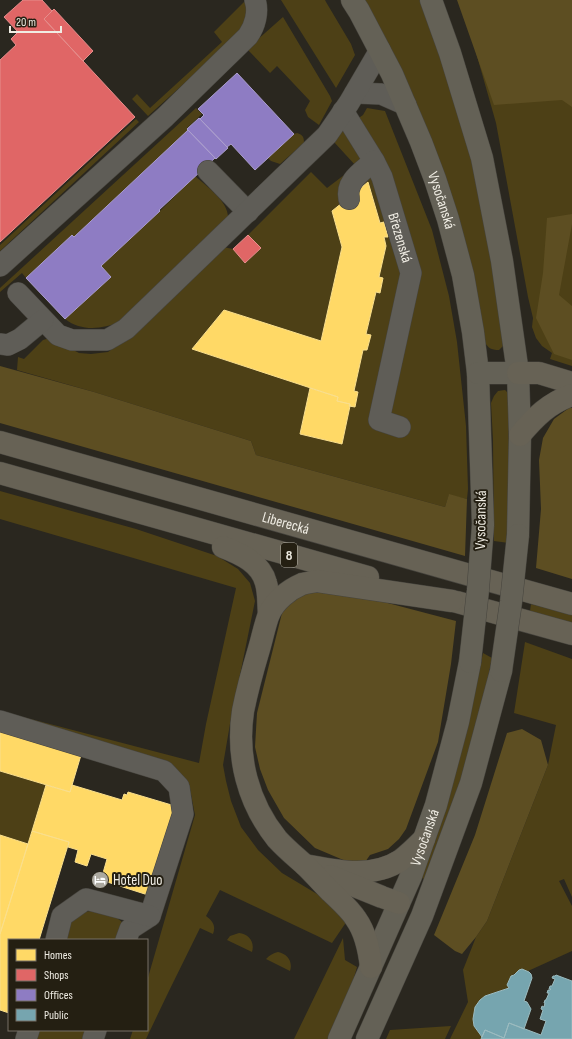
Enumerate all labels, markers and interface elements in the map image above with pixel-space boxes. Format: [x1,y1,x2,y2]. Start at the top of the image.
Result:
scale bar [10,8,61,34]
text: 20 m [16,15,36,30]
street label: Vysočanská [424,169,460,231]
street label: Březenská [384,210,417,265]
street label: Vysočanská [471,490,491,550]
street label: Liberecká [260,507,312,539]
road number: 8 [281,543,297,567]
street label: Vysočanská [406,806,443,869]
hotel icon: Hotel Duo [90,870,110,890]
place label: Hotel Duo [113,871,162,890]
legend [8,939,148,1031]
text: Homes [44,948,72,963]
text: Shops [44,968,69,983]
text: Offices [44,988,73,1003]
text: Public [44,1008,69,1023]

